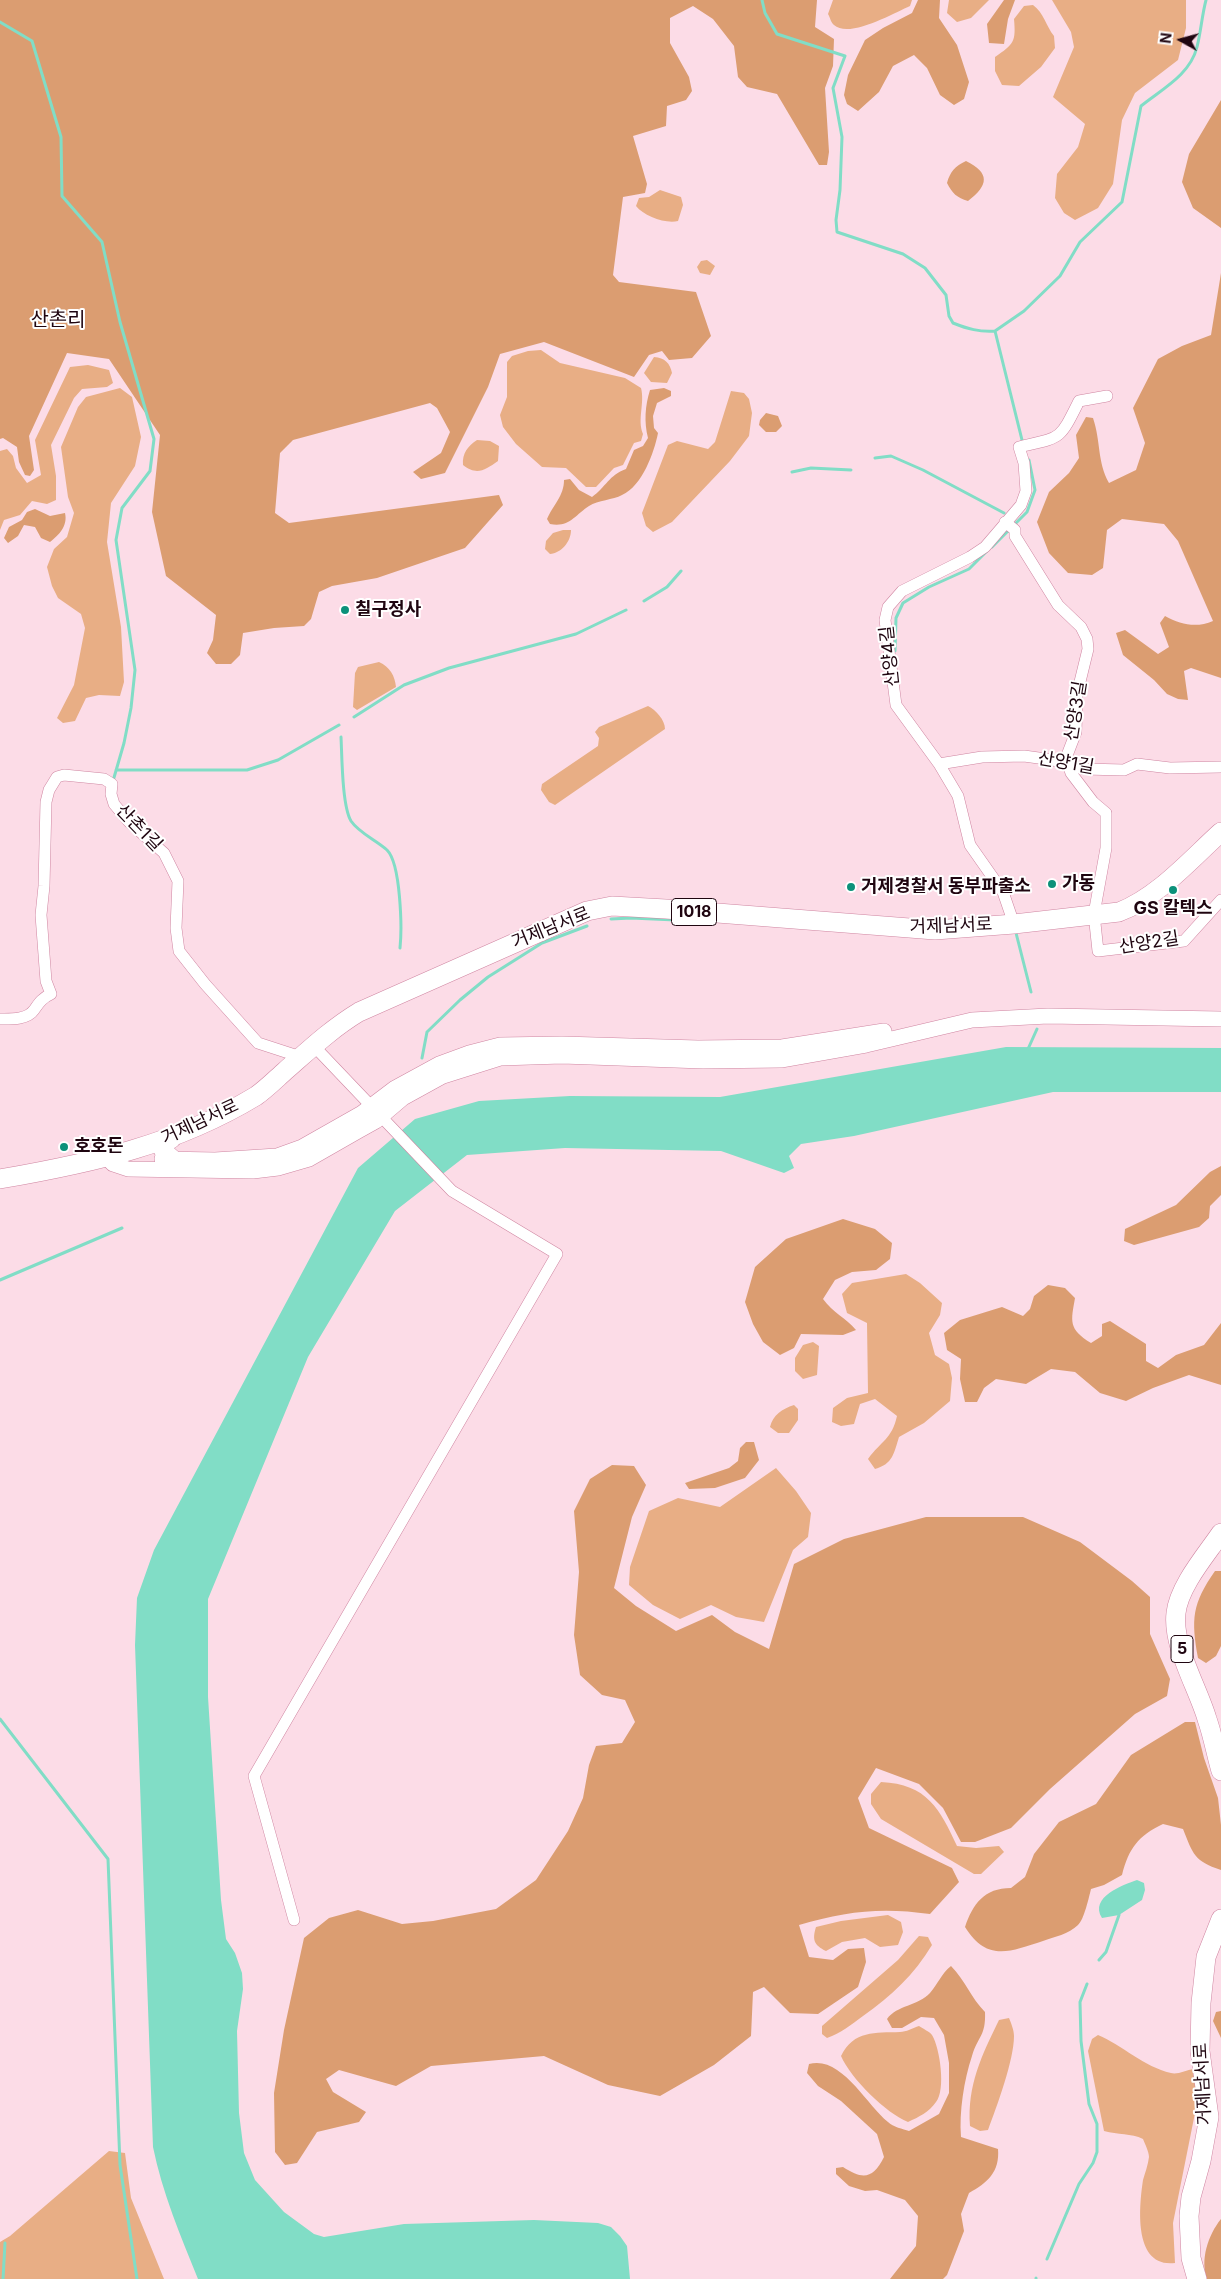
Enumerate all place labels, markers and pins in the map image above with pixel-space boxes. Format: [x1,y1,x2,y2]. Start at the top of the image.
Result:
place label: 칠구정사 [355,599,421,621]
marker: 칠구정사 [339,604,351,616]
place label: 가동 [1062,873,1095,895]
place label: 거제경찰서 동부파출소 [861,876,1031,898]
marker: 가동 [1046,878,1058,890]
marker: 거제경찰서 동부파출소 [845,881,857,893]
marker: GS 칼텍스 [1167,884,1179,896]
place label: GS 칼텍스 [1133,898,1213,920]
place label: 호호돈 [74,1136,124,1158]
marker: 호호돈 [58,1141,70,1153]

